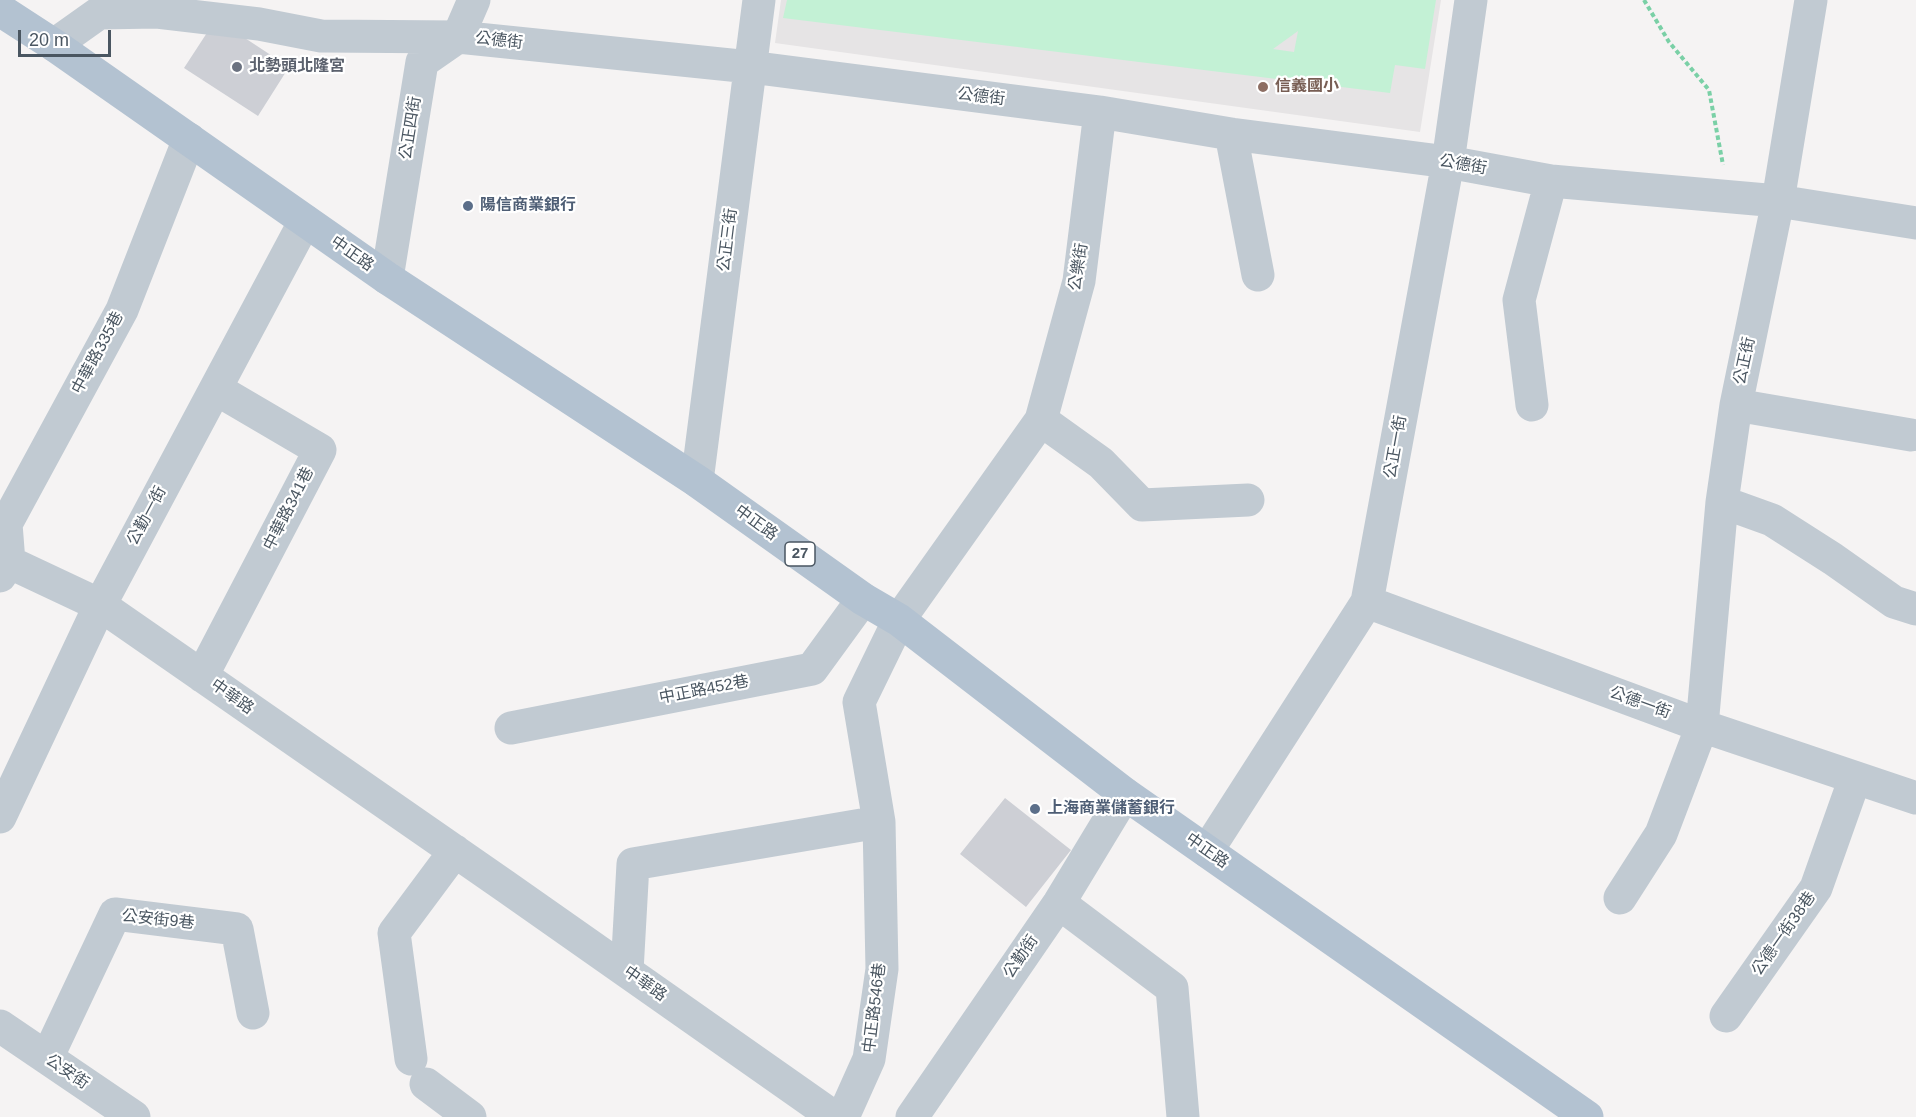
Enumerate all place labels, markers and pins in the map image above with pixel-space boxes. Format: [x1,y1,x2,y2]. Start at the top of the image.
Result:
place label: 北勢頭北隆宮 [249,57,345,77]
marker: 北勢頭北隆宮 [230,60,244,74]
place label: 信義國小 [1275,77,1339,97]
marker: 信義國小 [1256,80,1270,94]
place label: 陽信商業銀行 [480,196,576,216]
marker: 陽信商業銀行 [461,199,475,213]
place label: 上海商業儲蓄銀行 [1047,799,1175,819]
marker: 上海商業儲蓄銀行 [1028,802,1042,816]

